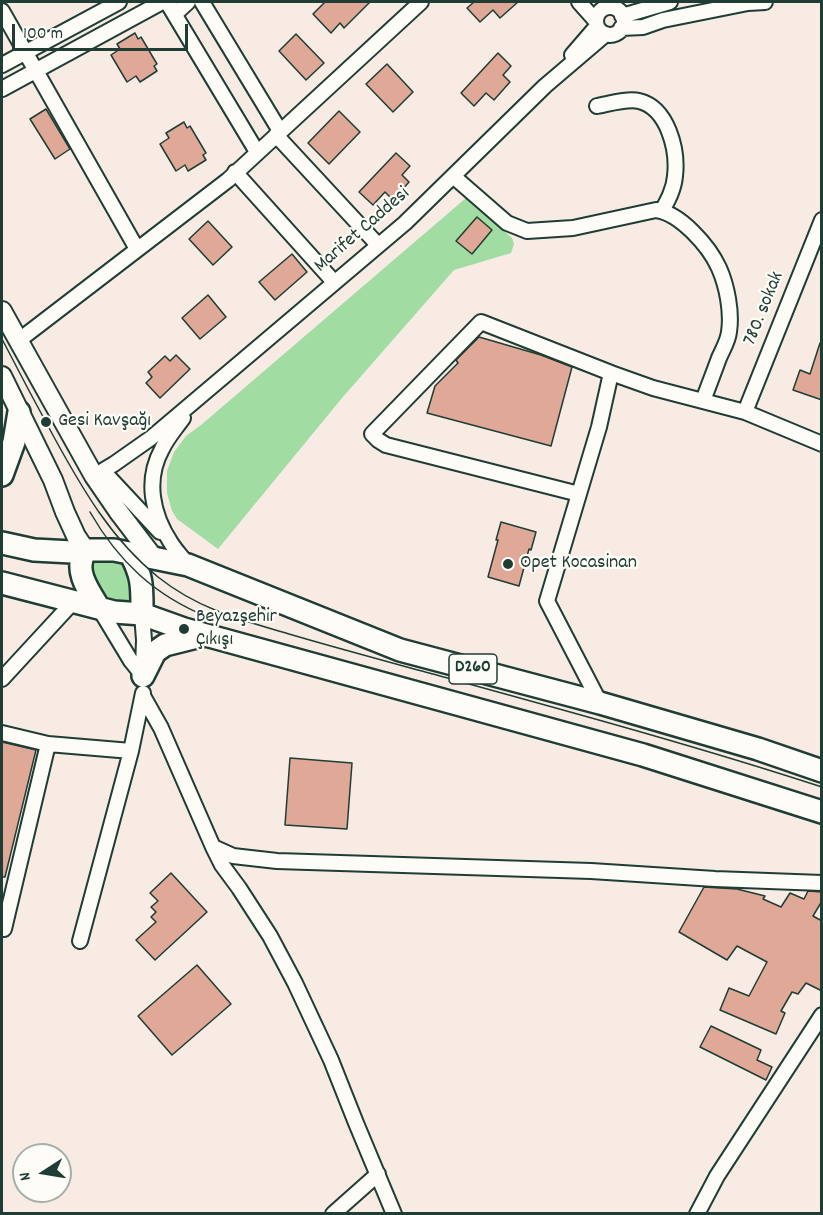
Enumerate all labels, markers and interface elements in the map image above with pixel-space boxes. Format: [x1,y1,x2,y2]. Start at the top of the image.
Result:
scale bar [15,12,190,50]
text: 100 m [23,22,63,47]
street label: Marifet Caddesi [310,183,416,279]
street label: 780. sokak [739,269,791,349]
place label: Gesi Kavşağı [58,410,151,434]
marker: Gesi Kavşağı [39,415,53,429]
place label: Opet Kocasinan [520,552,637,576]
marker: Opet Kocasinan [501,557,515,571]
place label: Beyazşehir Çıkışı [196,606,277,653]
marker: Beyazşehir Çıkışı [177,622,191,636]
road number: D260 [449,654,497,684]
north arrow [12,1143,72,1203]
text: N [14,1170,38,1183]

